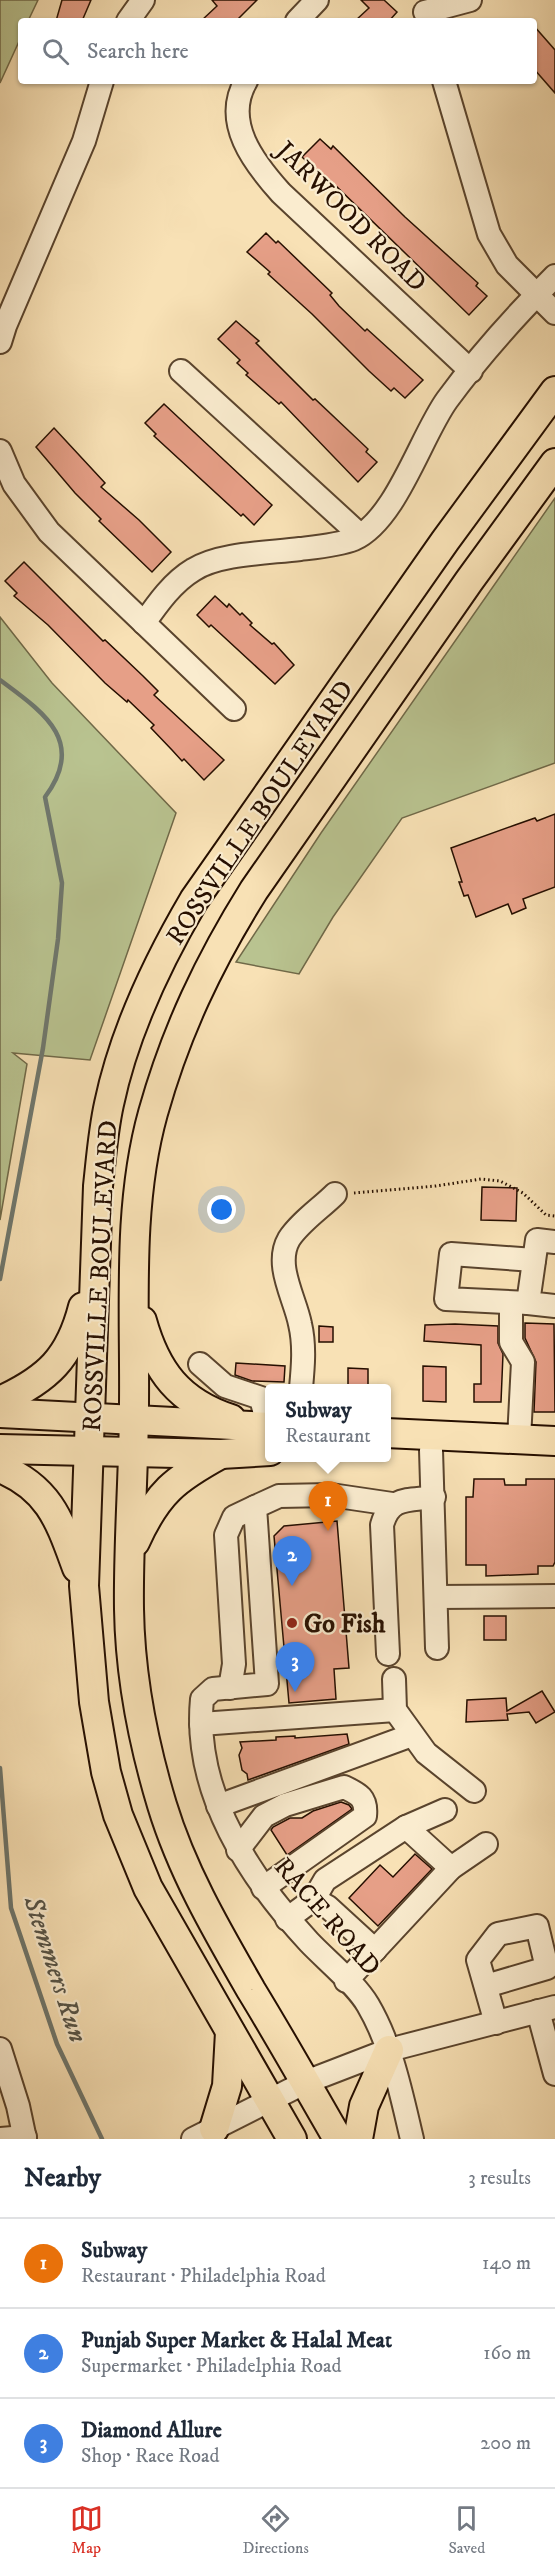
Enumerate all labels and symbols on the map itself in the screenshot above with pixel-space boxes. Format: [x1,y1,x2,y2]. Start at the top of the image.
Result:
street label: JARWOOD ROAD [267,133,433,299]
street label: ROSSVILLE BOULEVARD [159,674,361,951]
street label: ROSSVILLE BOULEVARD [76,1119,125,1433]
your location [207,1195,236,1224]
pin: 1 [308,1482,348,1531]
pin: 2 [272,1536,312,1586]
place label: Go Fish [304,1608,386,1641]
marker: Go Fish [285,1616,299,1630]
pin: 3 [276,1642,314,1692]
street label: RACE ROAD [266,1851,387,1983]
water label: Stemmers Run [15,1891,95,2047]

